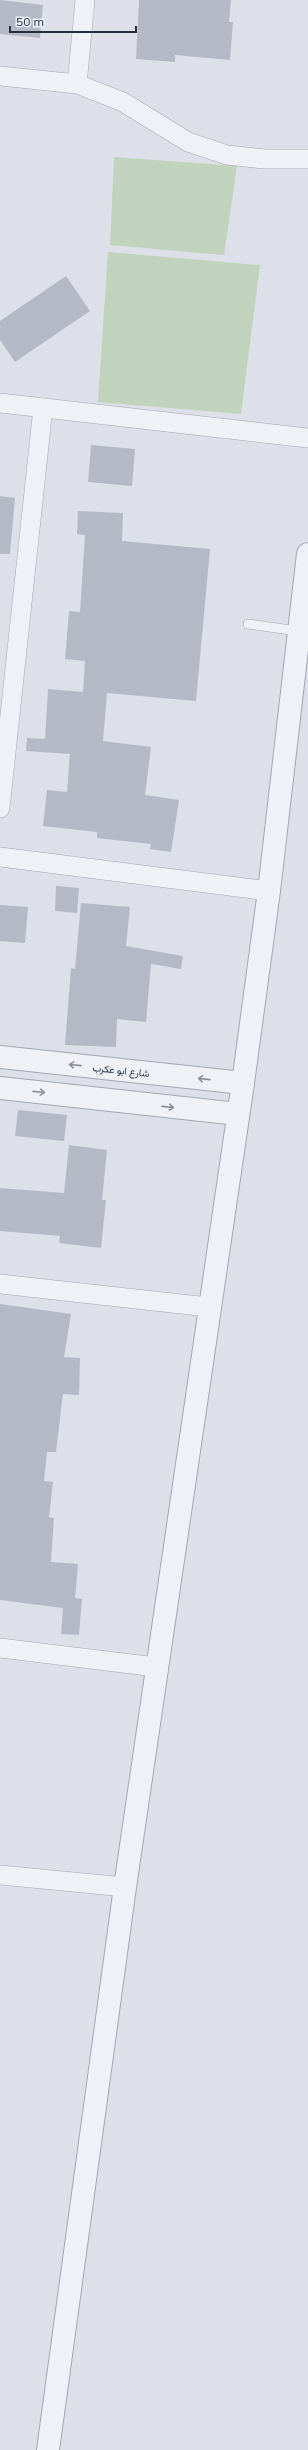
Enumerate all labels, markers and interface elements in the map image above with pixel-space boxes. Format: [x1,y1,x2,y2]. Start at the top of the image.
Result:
scale bar [10,8,136,34]
text: 50 m [16,14,44,29]
one-way arrow [69,1061,82,1069]
street label: شارع ابو عكرب [92,1061,150,1080]
one-way arrow [198,1075,211,1082]
one-way arrow [32,1089,45,1096]
one-way arrow [161,1103,174,1110]

